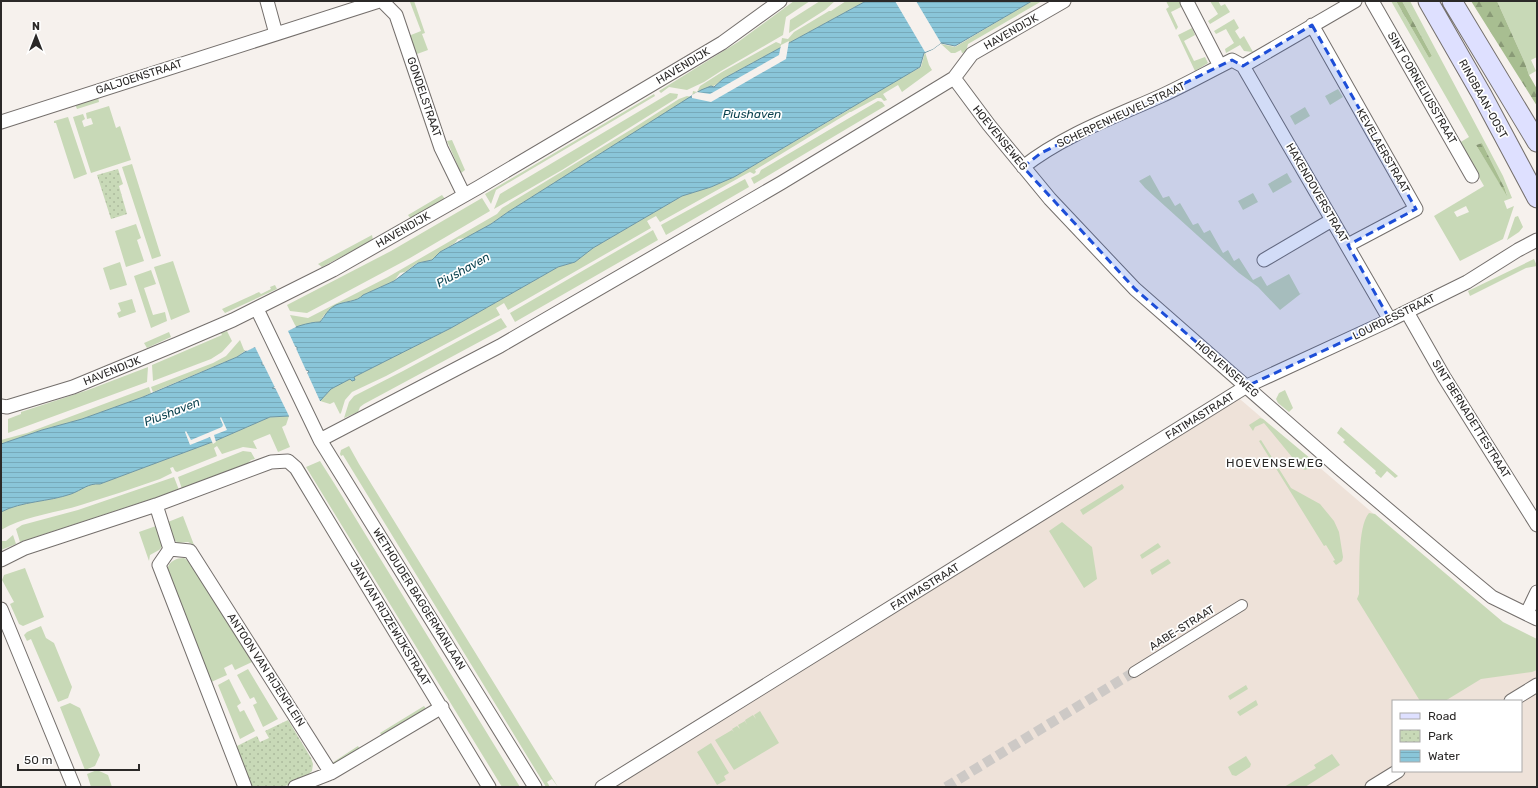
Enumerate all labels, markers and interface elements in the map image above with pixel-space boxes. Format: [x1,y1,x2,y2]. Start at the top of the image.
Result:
street label: HAVENDIJK [982,11,1041,53]
north arrow [16,16,56,56]
text: N [32,20,40,33]
street label: SINT CORNELIUSSTRAAT [1385,30,1460,147]
street label: HAVENDIJK [654,45,713,87]
street label: GONDELSTRAAT [404,55,444,139]
street label: GALJOENSTRAAT [94,57,185,97]
street label: RINGBAAN-OOST [1456,57,1510,141]
street label: SCHERPENHEUVELSTRAAT [1055,79,1188,151]
street label: HOEVENSEWEG [970,103,1030,173]
water label: Piushaven [723,107,781,121]
street label: KEVELAERSTRAAT [1354,107,1413,196]
street label: HAKENDOVERSTRAAT [1283,141,1351,246]
street label: HAVENDIJK [374,209,433,251]
water label: Piushaven [434,250,492,290]
street label: LOURDESSTRAAT [1351,291,1438,343]
street label: HOEVENSEWEG [1193,338,1261,400]
street label: HAVENDIJK [82,354,143,388]
street label: SINT BERNADETTESTRAAT [1429,358,1513,481]
street label: FATIMASTRAAT [1163,389,1237,442]
water label: Piushaven [142,395,202,429]
district label: HOEVENSEWEG [1226,456,1324,470]
street label: WETHOUDER BAGGERMANLAAN [370,526,468,672]
street label: JAN VAN RIJZEWIJKSTRAAT [347,558,433,689]
street label: FATIMASTRAAT [888,560,962,613]
street label: AABE-STRAAT [1147,602,1217,653]
street label: ANTOON VAN RIJENPLEIN [224,611,308,729]
legend [1392,700,1522,772]
text: Road [1428,709,1456,723]
text: Park [1428,729,1454,743]
scale bar [18,746,139,772]
text: Water [1428,749,1460,763]
text: 50 m [24,753,52,767]

